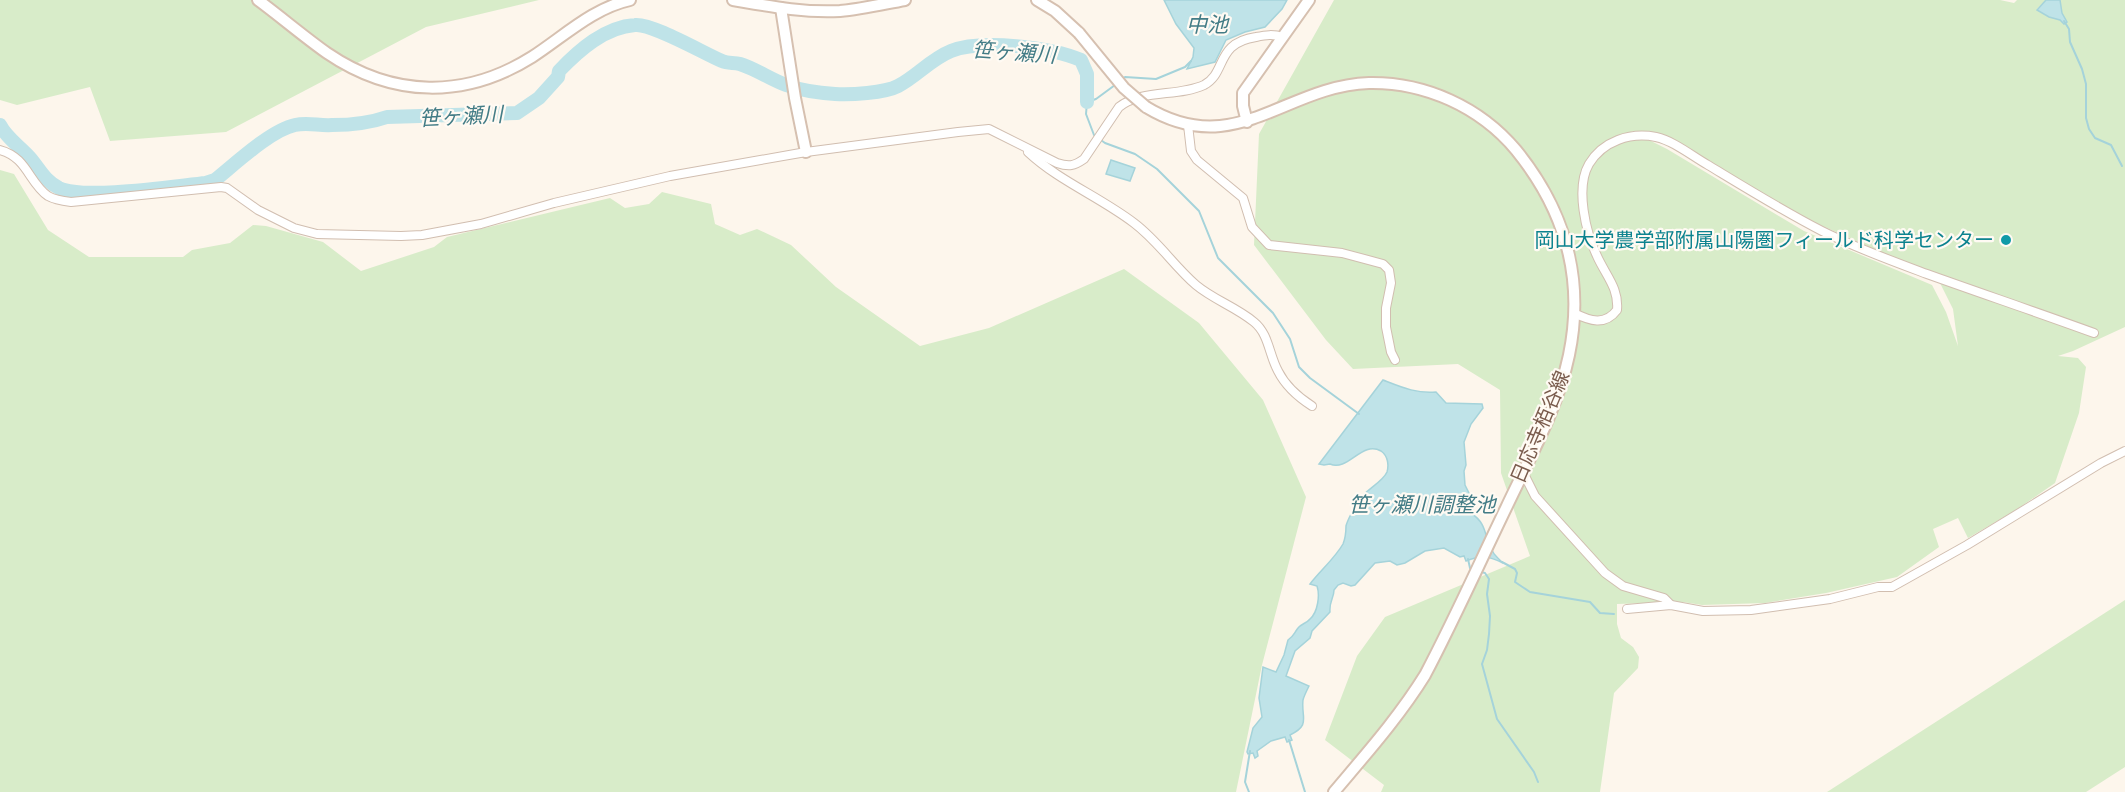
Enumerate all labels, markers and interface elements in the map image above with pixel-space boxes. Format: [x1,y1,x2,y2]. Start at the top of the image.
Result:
water label: 中池 [1186,11,1230,38]
water label: 笹ヶ瀬川 [971,36,1059,69]
water label: 笹ヶ瀬川 [418,100,506,132]
place label: 岡山大学農学部附属山陽圏フィールド科学センター [1534,227,1994,253]
marker: 岡山大学農学部附属山陽圏フィールド科学センター [1999,233,2013,247]
street label: 日応寺栢谷線 [1505,367,1575,487]
water label: 笹ヶ瀬川調整池 [1349,491,1497,518]

